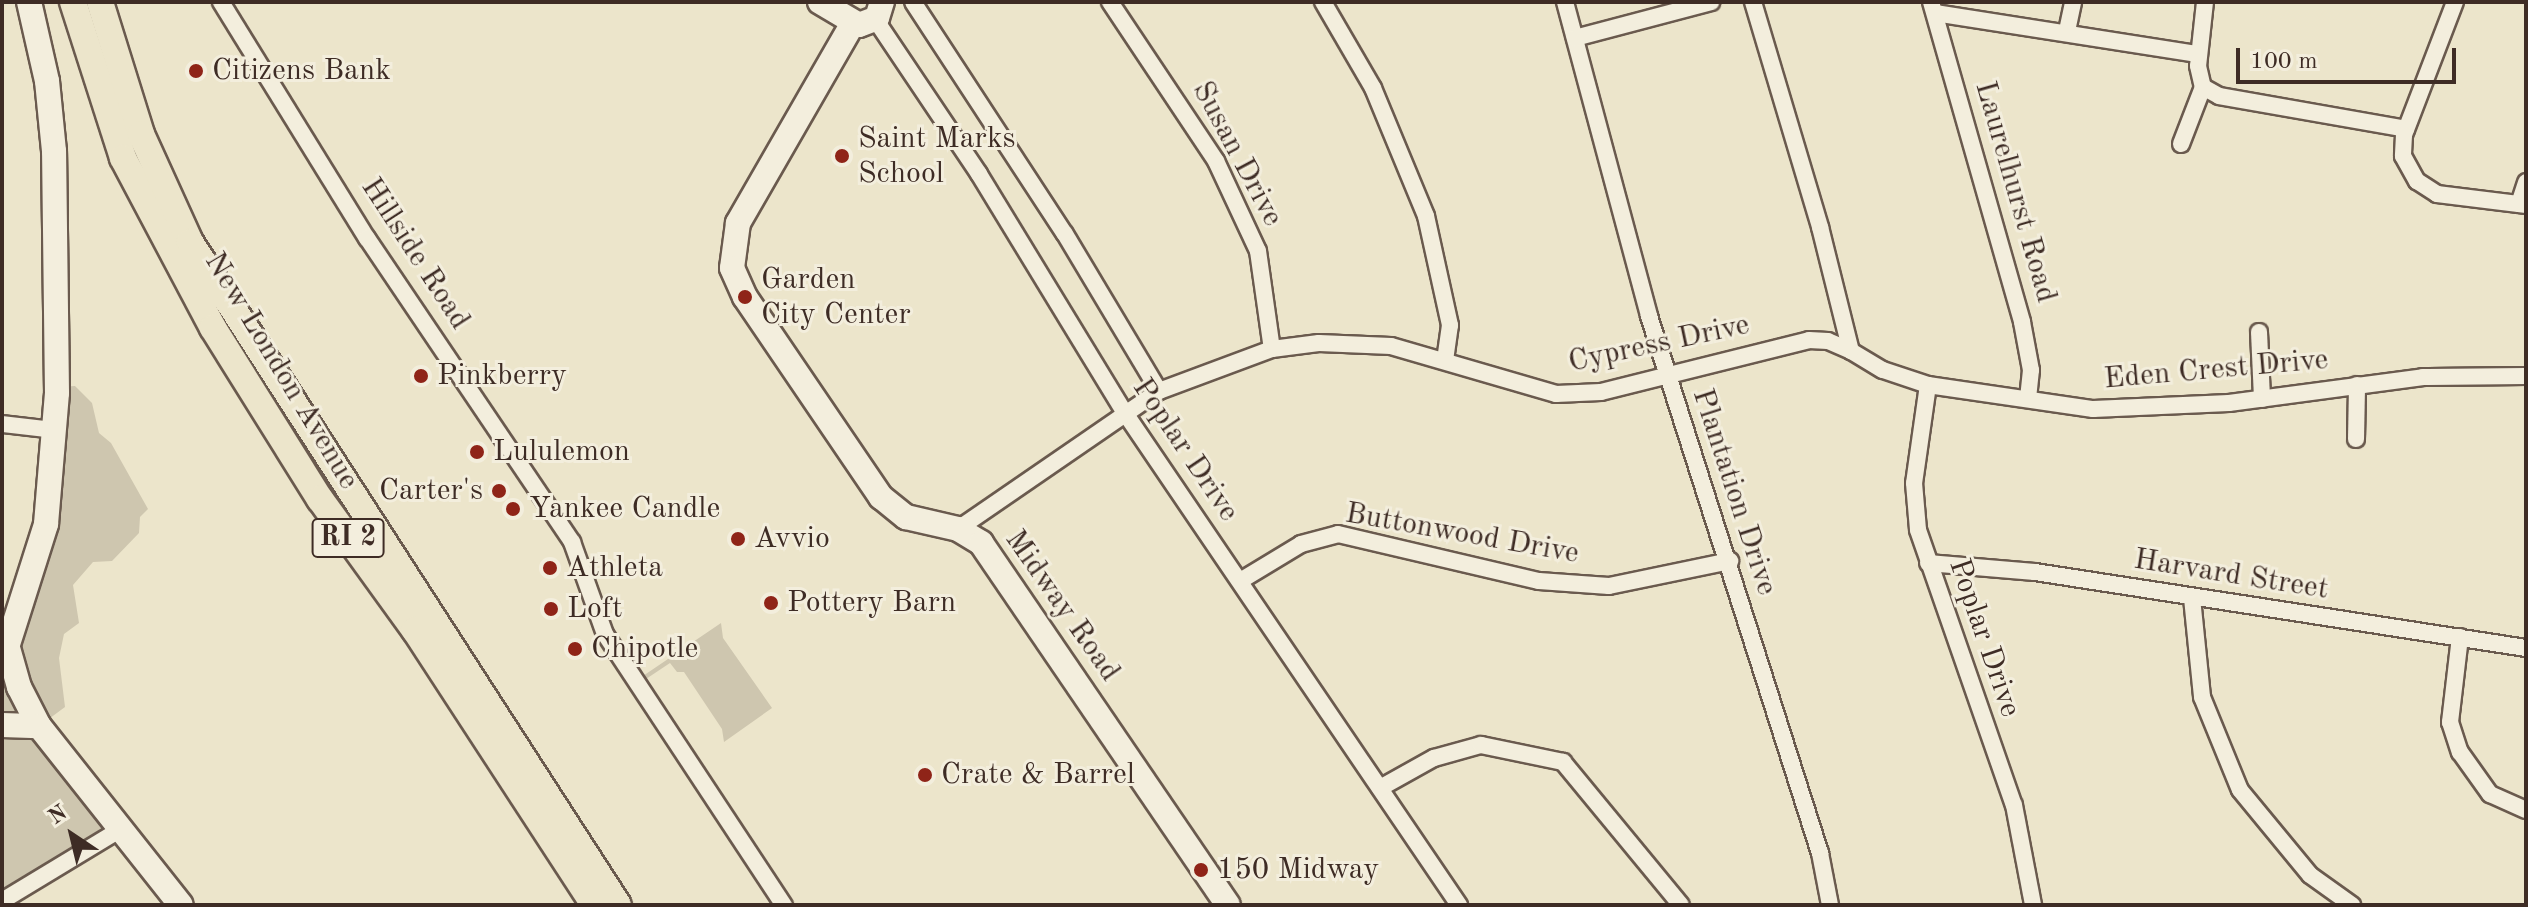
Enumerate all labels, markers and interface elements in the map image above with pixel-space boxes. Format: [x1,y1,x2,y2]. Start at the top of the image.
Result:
scale bar [2240,32,2460,82]
text: 100 m [2250,50,2318,74]
place label: Citizens Bank [212,53,391,89]
marker: Citizens Bank [187,62,205,80]
street label: Susan Drive [1184,75,1290,233]
street label: Laurelhurst Road [1966,77,2064,307]
place label: Saint Marks School [858,121,1015,192]
marker: Saint Marks School [833,147,851,165]
street label: Hillside Road [353,171,477,337]
street label: New London Avenue [196,246,366,496]
place label: Garden City Center [761,262,911,332]
marker: Garden City Center [736,288,754,306]
street label: Cypress Drive [1565,307,1753,381]
street label: Eden Crest Drive [2102,342,2330,398]
place label: Pinkberry [437,358,567,394]
marker: Pinkberry [412,367,430,385]
street label: Poplar Drive [1124,372,1246,528]
street label: Plantation Drive [1684,384,1784,600]
place label: Lululemon [493,434,630,470]
marker: Lululemon [468,443,486,461]
place label: Carter's [379,473,483,509]
marker: Carter's [490,482,508,500]
place label: Yankee Candle [529,491,720,527]
street label: Buttonwood Drive [1342,496,1582,572]
marker: Yankee Candle [504,500,522,518]
road number: RI 2 [310,514,386,562]
place label: Avvio [754,521,830,557]
street label: Midway Road [997,523,1127,689]
marker: Avvio [729,530,747,548]
street label: Harvard Street [2131,542,2331,608]
place label: Athleta [566,550,663,586]
street label: Poplar Drive [1940,554,2028,722]
marker: Athleta [541,559,559,577]
place label: Pottery Barn [787,585,956,621]
place label: Loft [567,591,622,627]
marker: Pottery Barn [762,594,780,612]
marker: Loft [542,600,560,618]
place label: Chipotle [591,631,698,667]
marker: Chipotle [566,640,584,658]
place label: Crate & Barrel [941,757,1135,793]
marker: Crate & Barrel [916,766,934,784]
north arrow [32,795,112,875]
text: N [45,802,71,829]
place label: 150 Midway [1217,852,1379,888]
marker: 150 Midway [1192,861,1210,879]

